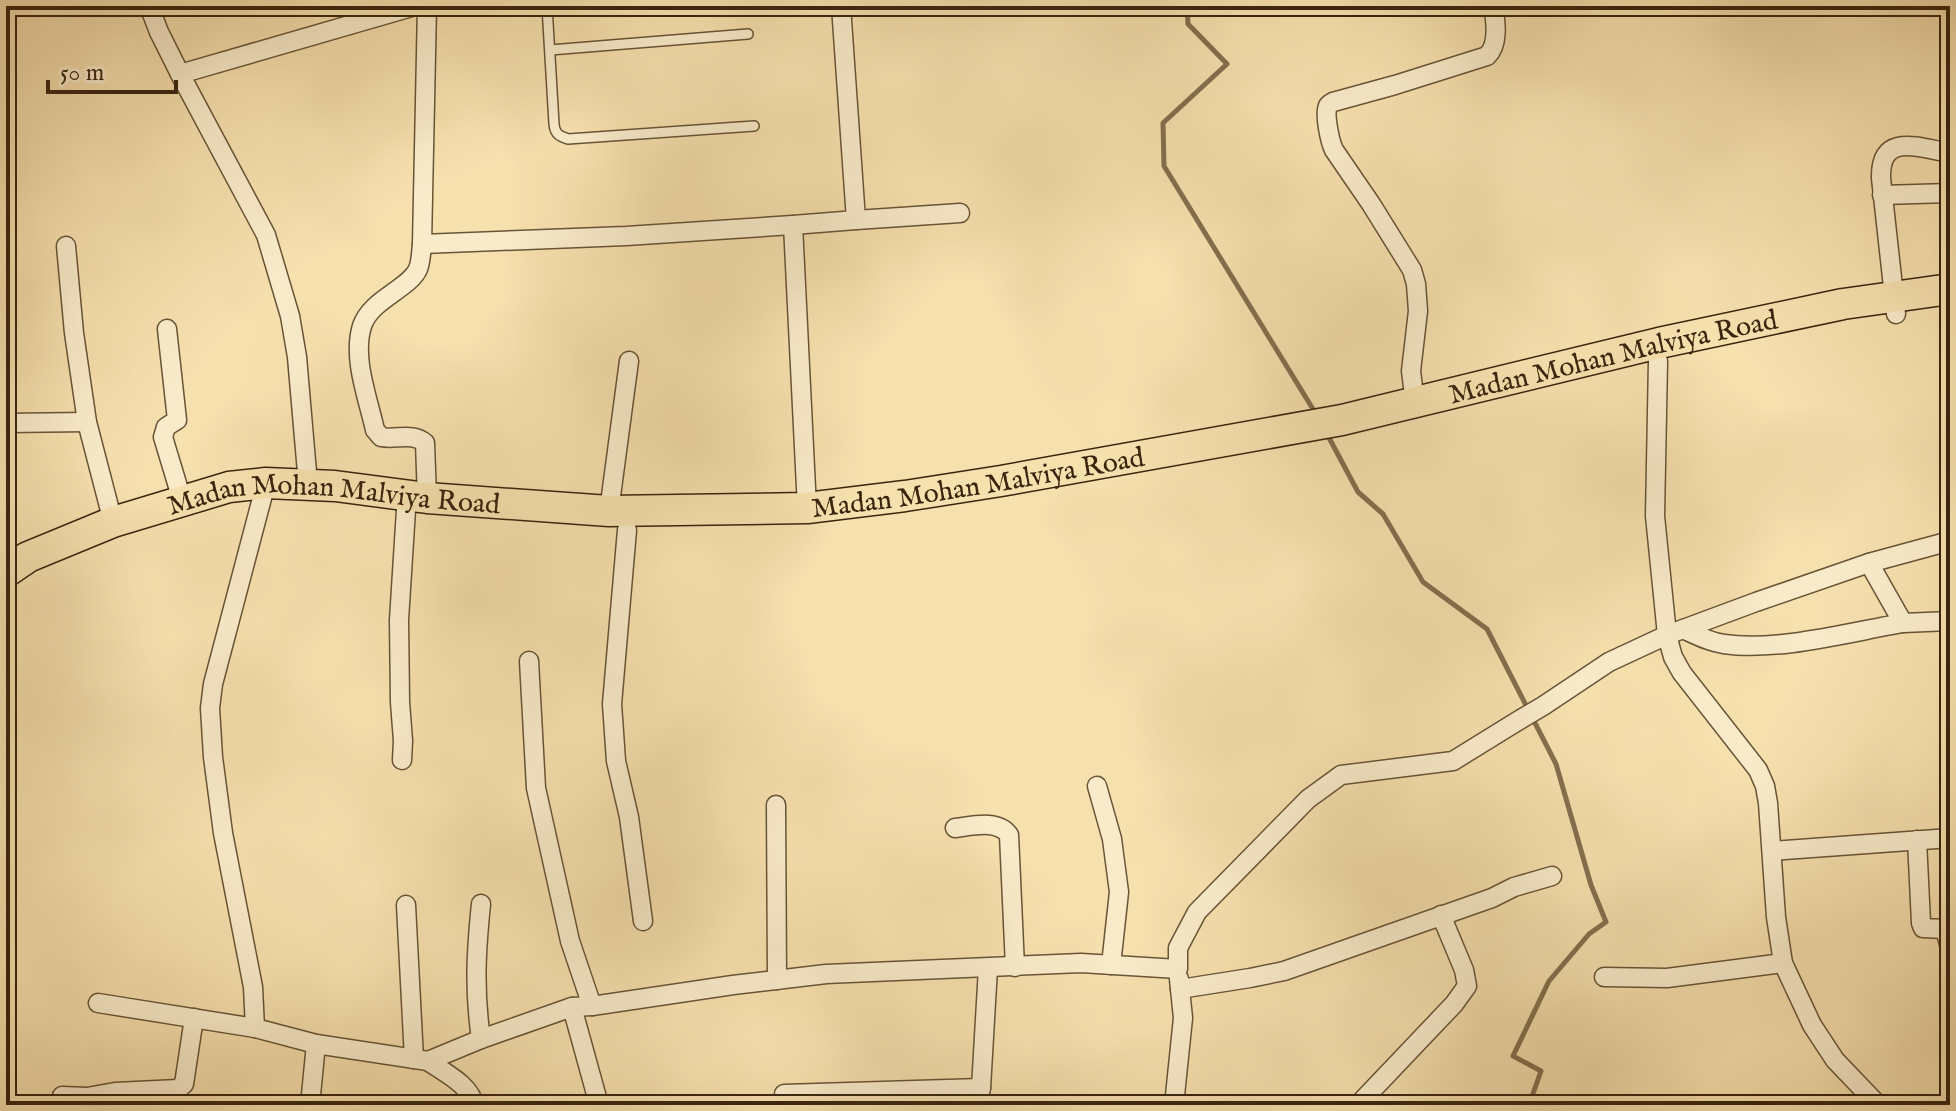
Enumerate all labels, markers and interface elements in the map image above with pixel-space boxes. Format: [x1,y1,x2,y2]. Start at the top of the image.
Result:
scale bar [48,44,176,94]
text: 50 m [60,58,104,89]
street label: Madan Mohan Malviya Road [1446,303,1781,413]
street label: Madan Mohan Malviya Road [810,441,1147,527]
street label: Madan Mohan Malviya Road [164,467,501,525]

